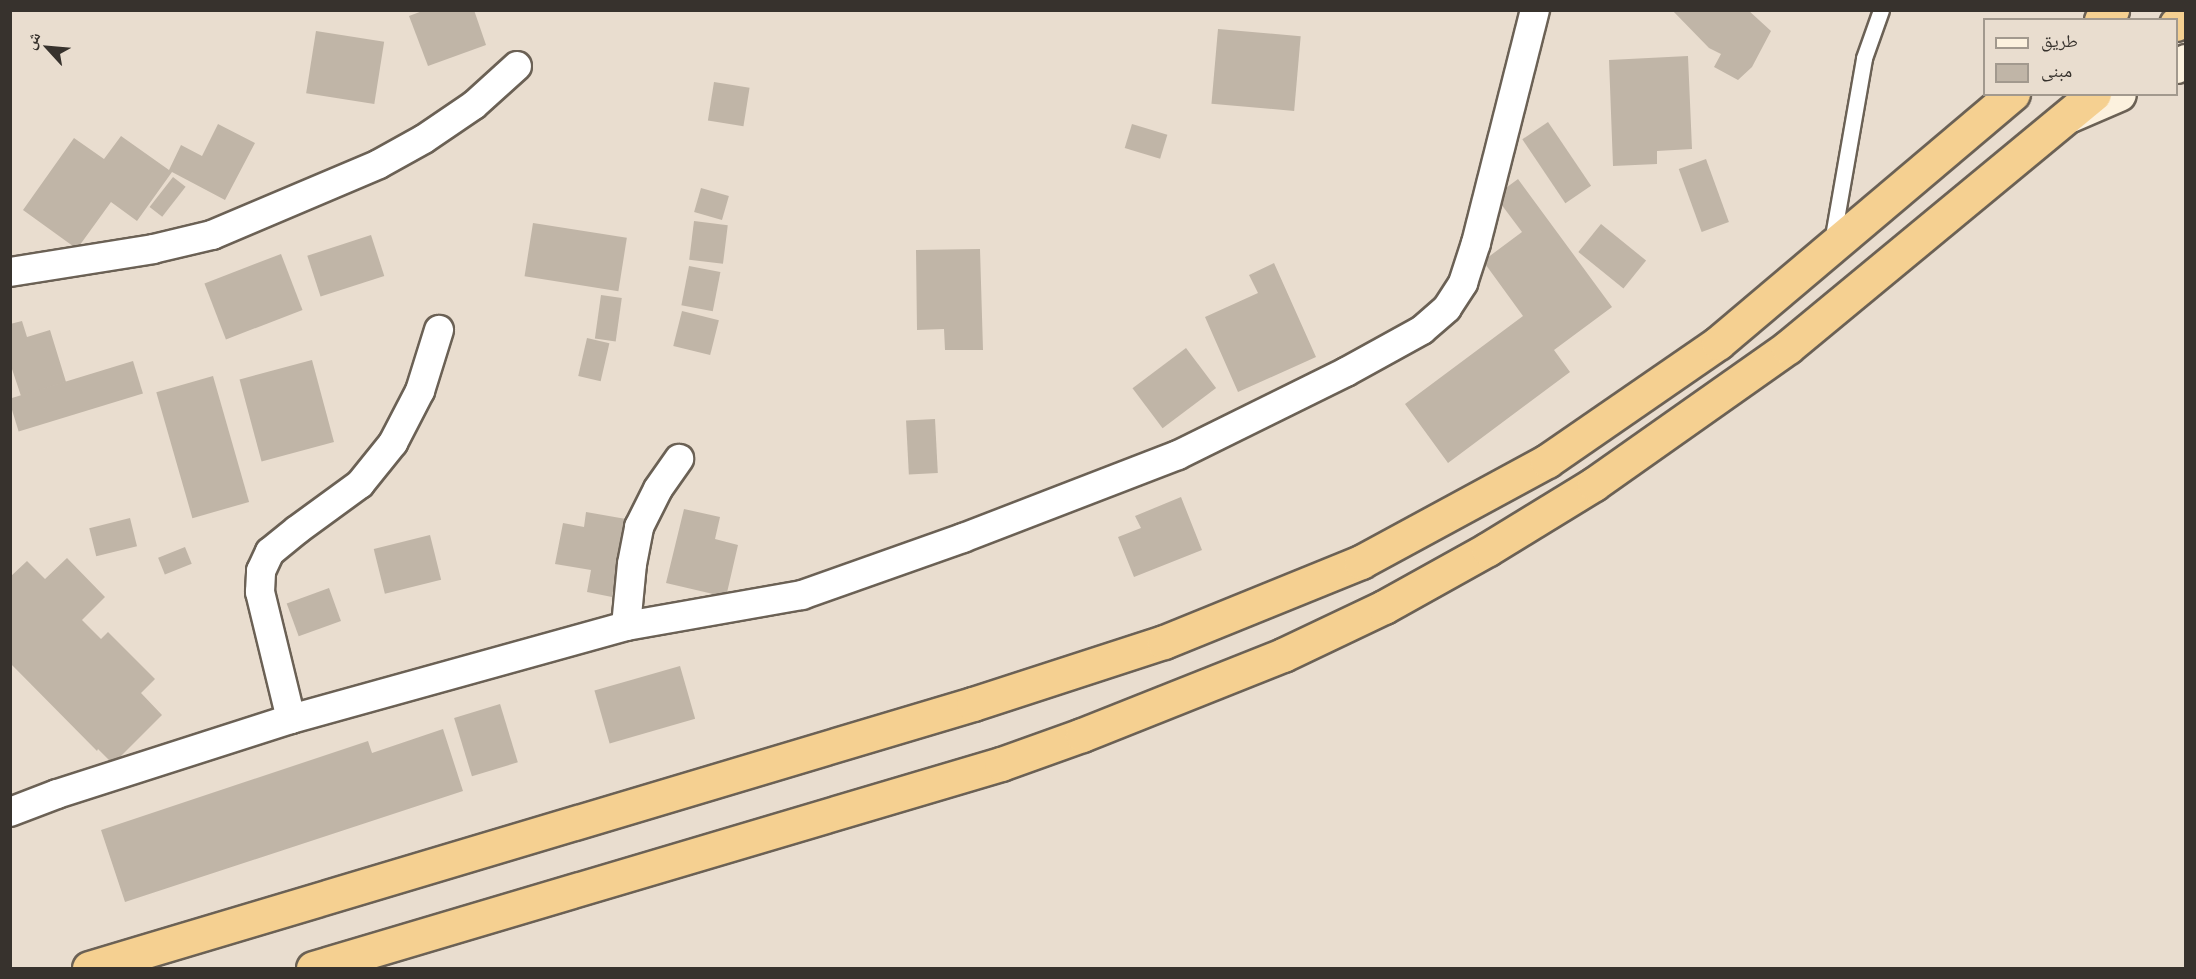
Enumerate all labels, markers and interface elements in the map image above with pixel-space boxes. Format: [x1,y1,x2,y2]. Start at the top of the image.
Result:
north arrow [18,18,78,78]
legend [1983,18,2178,96]
text: ش [18,28,45,53]
text: طريق [2041,28,2078,52]
text: مبنى [2041,58,2072,82]

